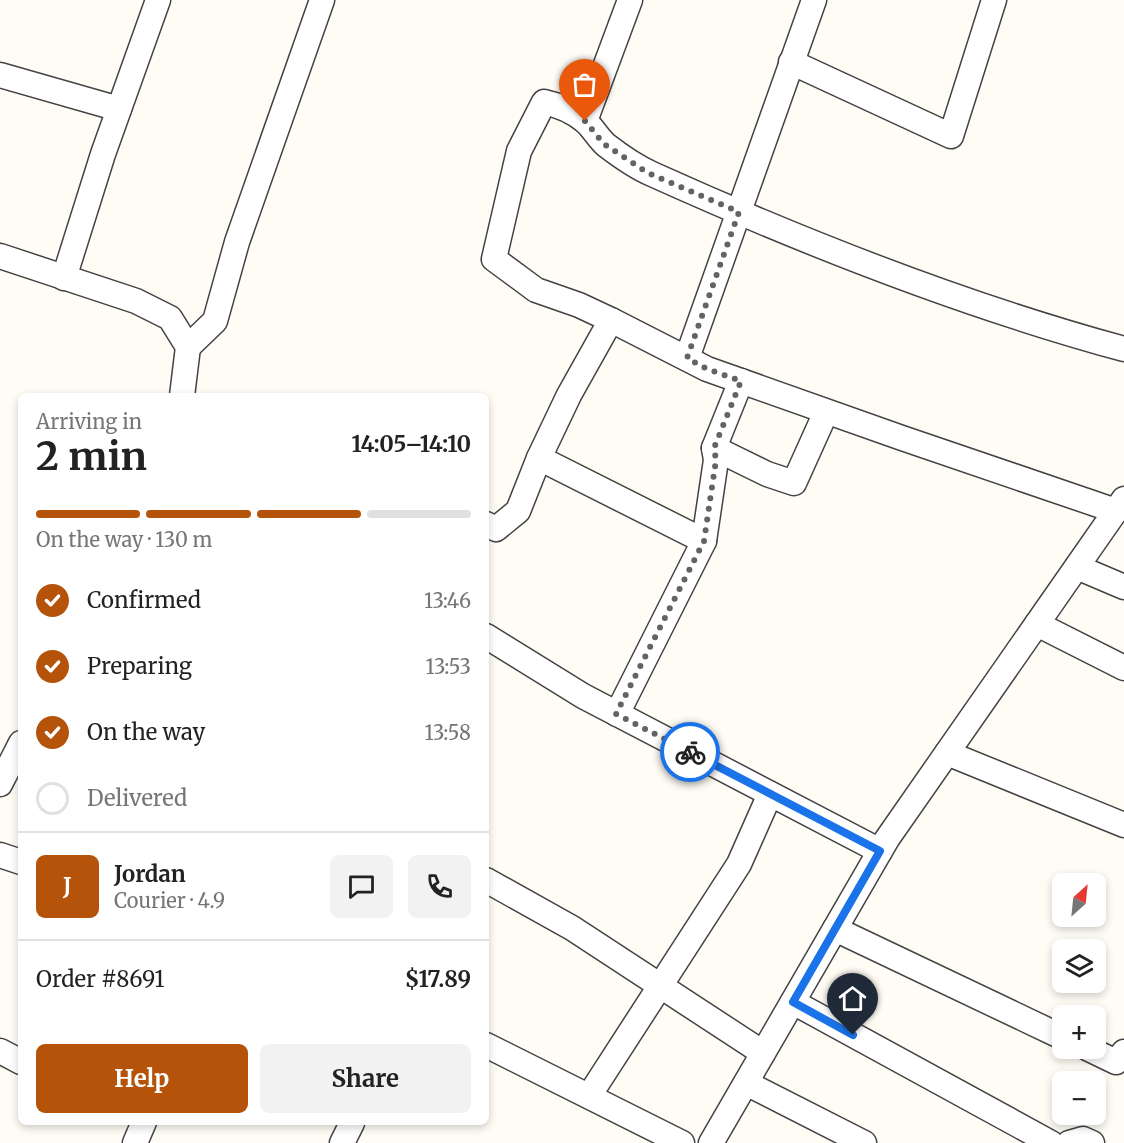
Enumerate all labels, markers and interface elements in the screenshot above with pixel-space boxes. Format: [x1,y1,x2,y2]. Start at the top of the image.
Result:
pin [559,59,610,121]
icon: bag [568,68,601,101]
text: Arriving in [36,409,142,434]
text: 14:05–14:10 [351,430,471,458]
text: 2 min [36,432,147,481]
text: On the way · 130 m [36,527,212,552]
icon: check [36,584,69,617]
text: Confirmed [87,586,201,614]
text: 13:46 [424,588,471,613]
icon: check [36,650,69,683]
text: Preparing [87,652,192,680]
text: 13:53 [425,654,471,679]
icon: check [36,716,69,749]
text: On the way [87,718,205,746]
text: 13:58 [424,720,471,745]
courier [660,722,720,782]
icon: bike [674,736,707,769]
text: Delivered [87,784,187,812]
button: chat [330,855,393,918]
button: phone [408,855,471,918]
text: Jordan [114,860,186,888]
text: J [63,872,72,900]
north arrow [1052,873,1106,927]
map controls [1052,873,1106,1125]
text: Courier · 4.9 [114,888,225,913]
button: layers [1052,939,1106,993]
text: Order #8691 [36,965,164,993]
text: $17.89 [405,965,471,993]
pin [827,973,878,1035]
icon: home [836,982,869,1015]
button: + [1052,1005,1106,1059]
button: Help [36,1044,248,1113]
button: Share [260,1044,471,1113]
button: − [1052,1071,1106,1125]

